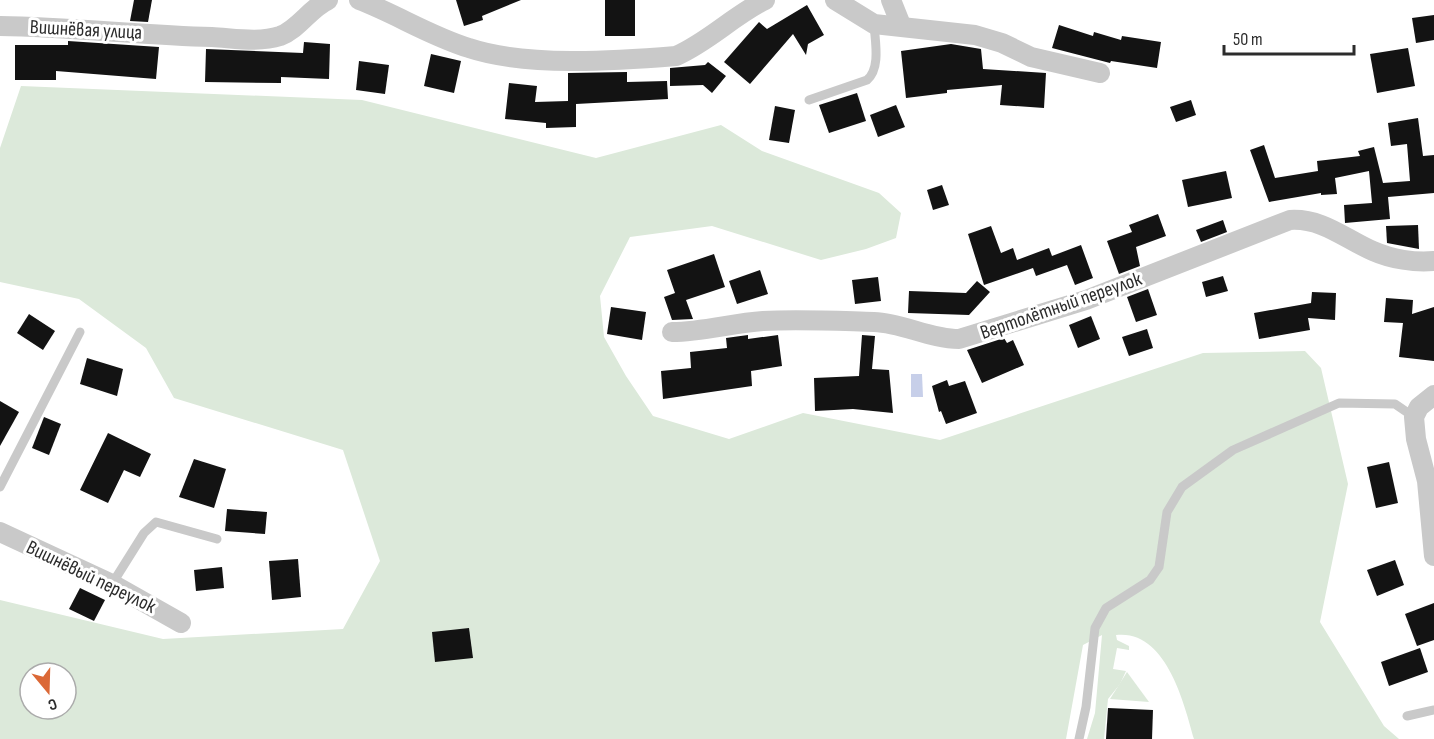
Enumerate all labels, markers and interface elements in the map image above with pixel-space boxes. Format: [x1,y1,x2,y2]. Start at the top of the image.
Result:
street label: Вишнёвая улица [29,15,143,45]
scale bar [1224,18,1354,56]
text: 50 m [1233,29,1263,50]
street label: Вертолётный переулок [977,267,1145,345]
street label: Вишнёвый переулок [22,535,160,619]
north arrow [18,661,78,721]
text: С [45,693,59,714]

